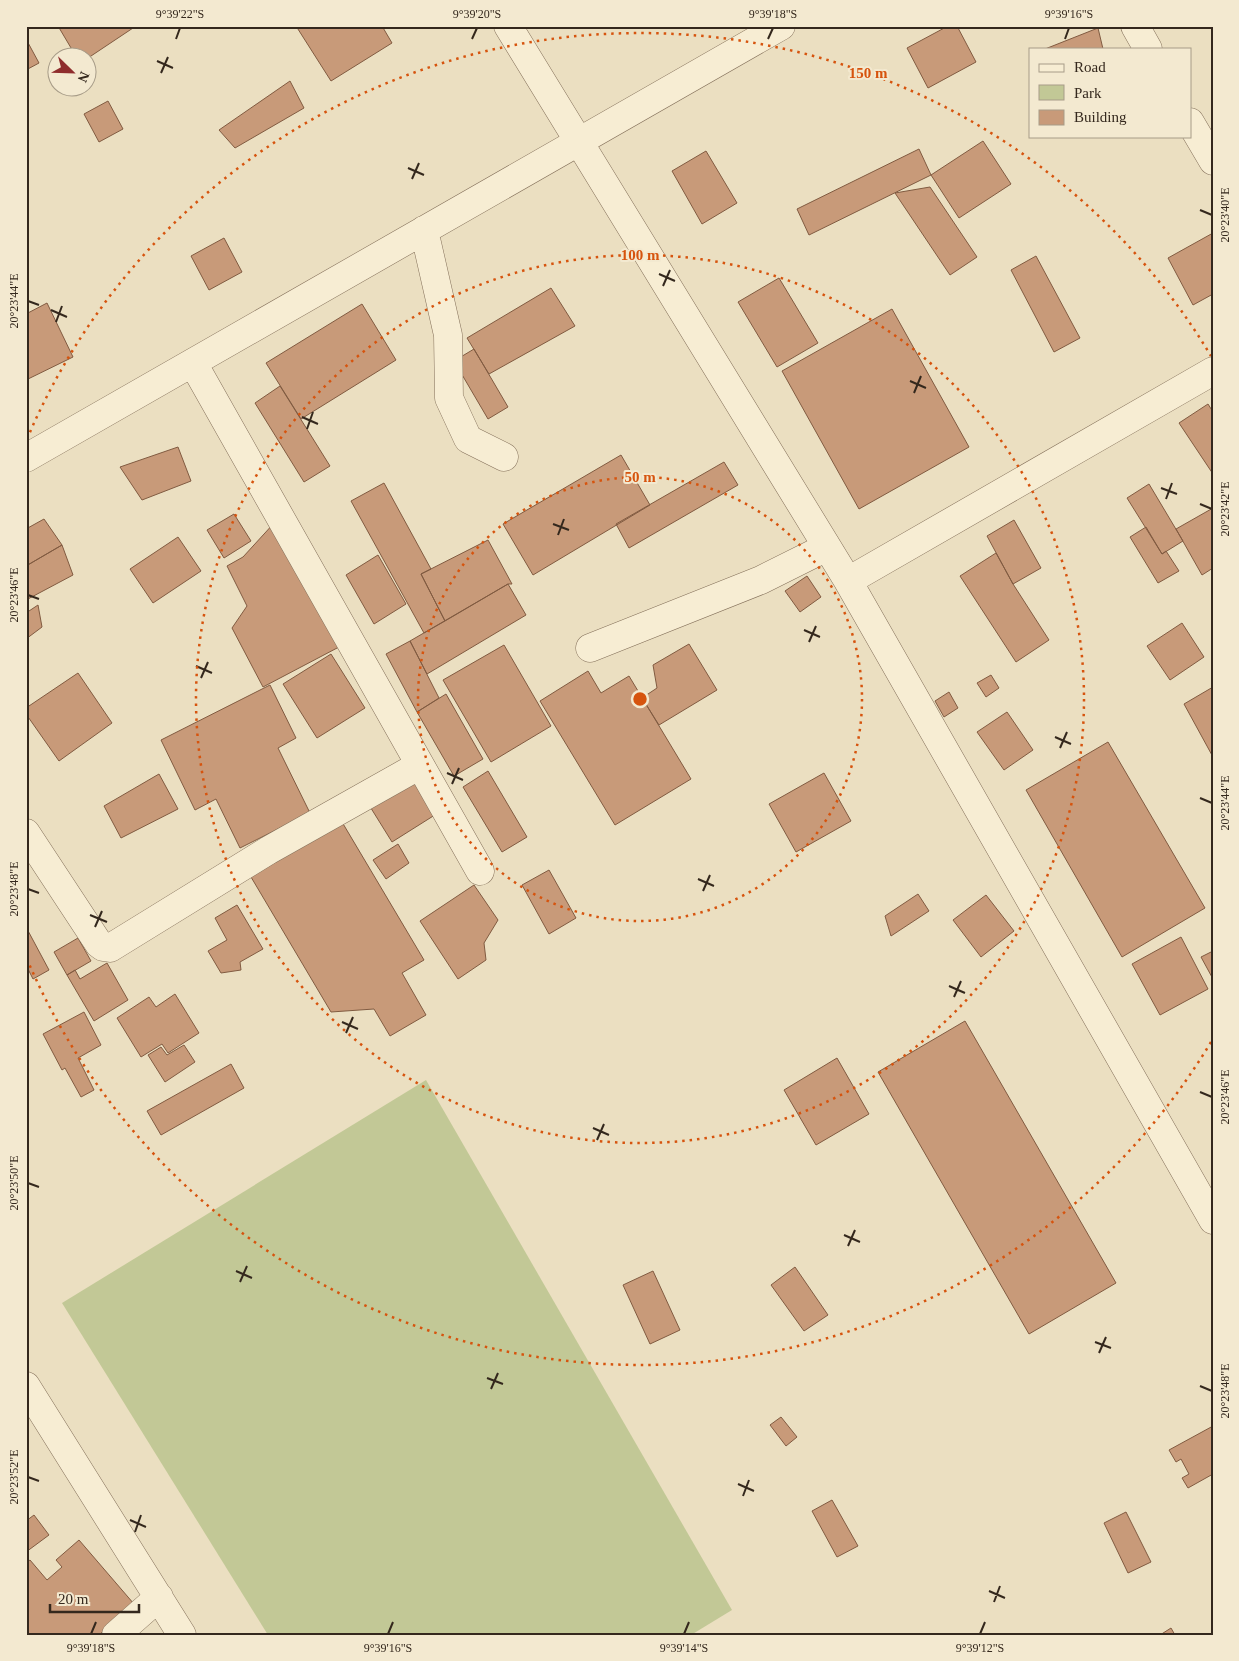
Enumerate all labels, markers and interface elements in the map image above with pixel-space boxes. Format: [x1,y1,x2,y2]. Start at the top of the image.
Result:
text: 9°39'22"S [156,7,204,21]
text: 9°39'20"S [453,7,501,21]
text: 9°39'18"S [749,7,797,21]
text: 9°39'16"S [1045,7,1093,21]
north arrow [48,48,98,98]
legend [1029,48,1192,138]
text: Road [1074,59,1106,75]
text: 150 m [849,65,888,81]
text: N [75,69,92,84]
text: Park [1074,85,1102,101]
text: Building [1074,109,1127,125]
text: 20°23'40"E [1218,187,1232,243]
text: 100 m [621,247,660,263]
text: 20°23'44"E [7,273,21,329]
text: 50 m [624,469,656,485]
text: 20°23'42"E [1218,481,1232,537]
text: 20°23'46"E [7,567,21,623]
centre of rings [631,690,649,708]
text: 20°23'44"E [1218,775,1232,831]
text: 20°23'48"E [7,861,21,917]
text: 20°23'46"E [1218,1069,1232,1125]
text: 20°23'50"E [7,1155,21,1211]
text: 20°23'48"E [1218,1363,1232,1419]
text: 20°23'52"E [7,1449,21,1505]
scale bar [50,1581,139,1613]
text: 20 m [58,1591,89,1607]
text: 9°39'18"S [67,1641,115,1655]
text: 9°39'16"S [364,1641,412,1655]
text: 9°39'14"S [660,1641,708,1655]
text: 9°39'12"S [956,1641,1004,1655]

